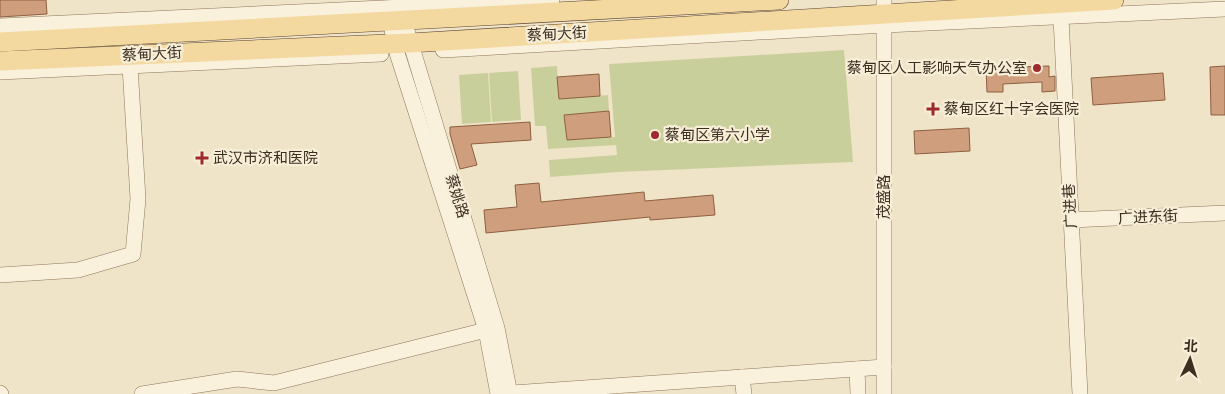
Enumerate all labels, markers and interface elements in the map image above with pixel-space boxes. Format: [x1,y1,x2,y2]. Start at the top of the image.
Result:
street label: 蔡甸大街 [527,24,587,44]
street label: 蔡甸大街 [122,44,182,64]
place label: 蔡甸区人工影响天气办公室 [847,60,1027,76]
marker: 蔡甸区人工影响天气办公室 [1031,62,1043,74]
place label: 蔡甸区红十字会医院 [944,101,1079,117]
marker: 蔡甸区红十字会医院 [926,102,940,116]
place label: 蔡甸区第六小学 [665,127,770,143]
marker: 蔡甸区第六小学 [649,129,661,141]
place label: 武汉市济和医院 [213,150,318,166]
marker: 武汉市济和医院 [195,151,209,165]
street label: 蔡姚路 [443,172,472,220]
street label: 茂盛路 [875,174,892,220]
street label: 广进巷 [1061,183,1079,229]
street label: 广进东街 [1118,207,1178,227]
north arrow [1165,334,1215,384]
text: 北 [1183,338,1198,355]

